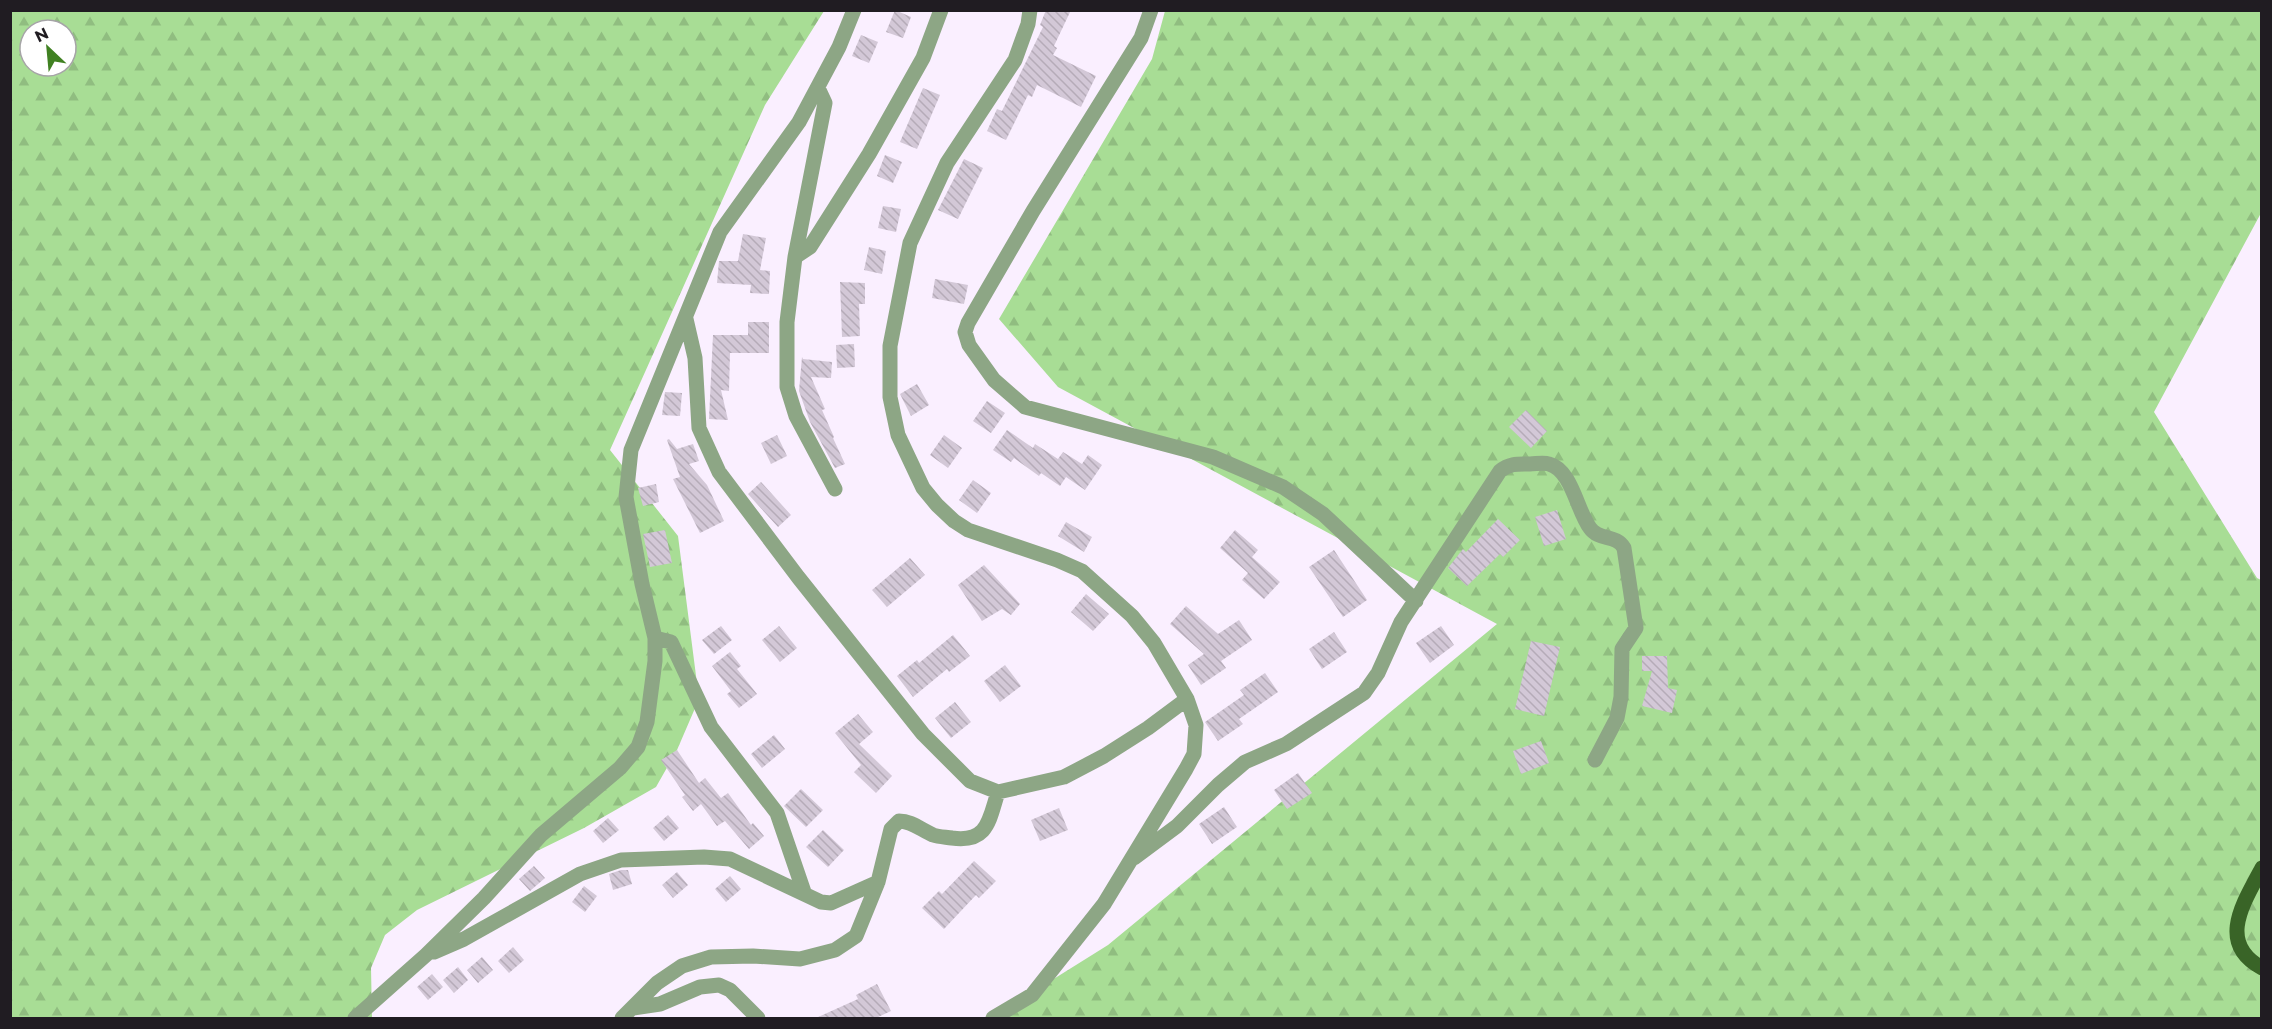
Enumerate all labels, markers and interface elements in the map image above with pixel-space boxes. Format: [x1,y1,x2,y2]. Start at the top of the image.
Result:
north arrow [18,18,78,78]
text: N [32,24,52,46]

